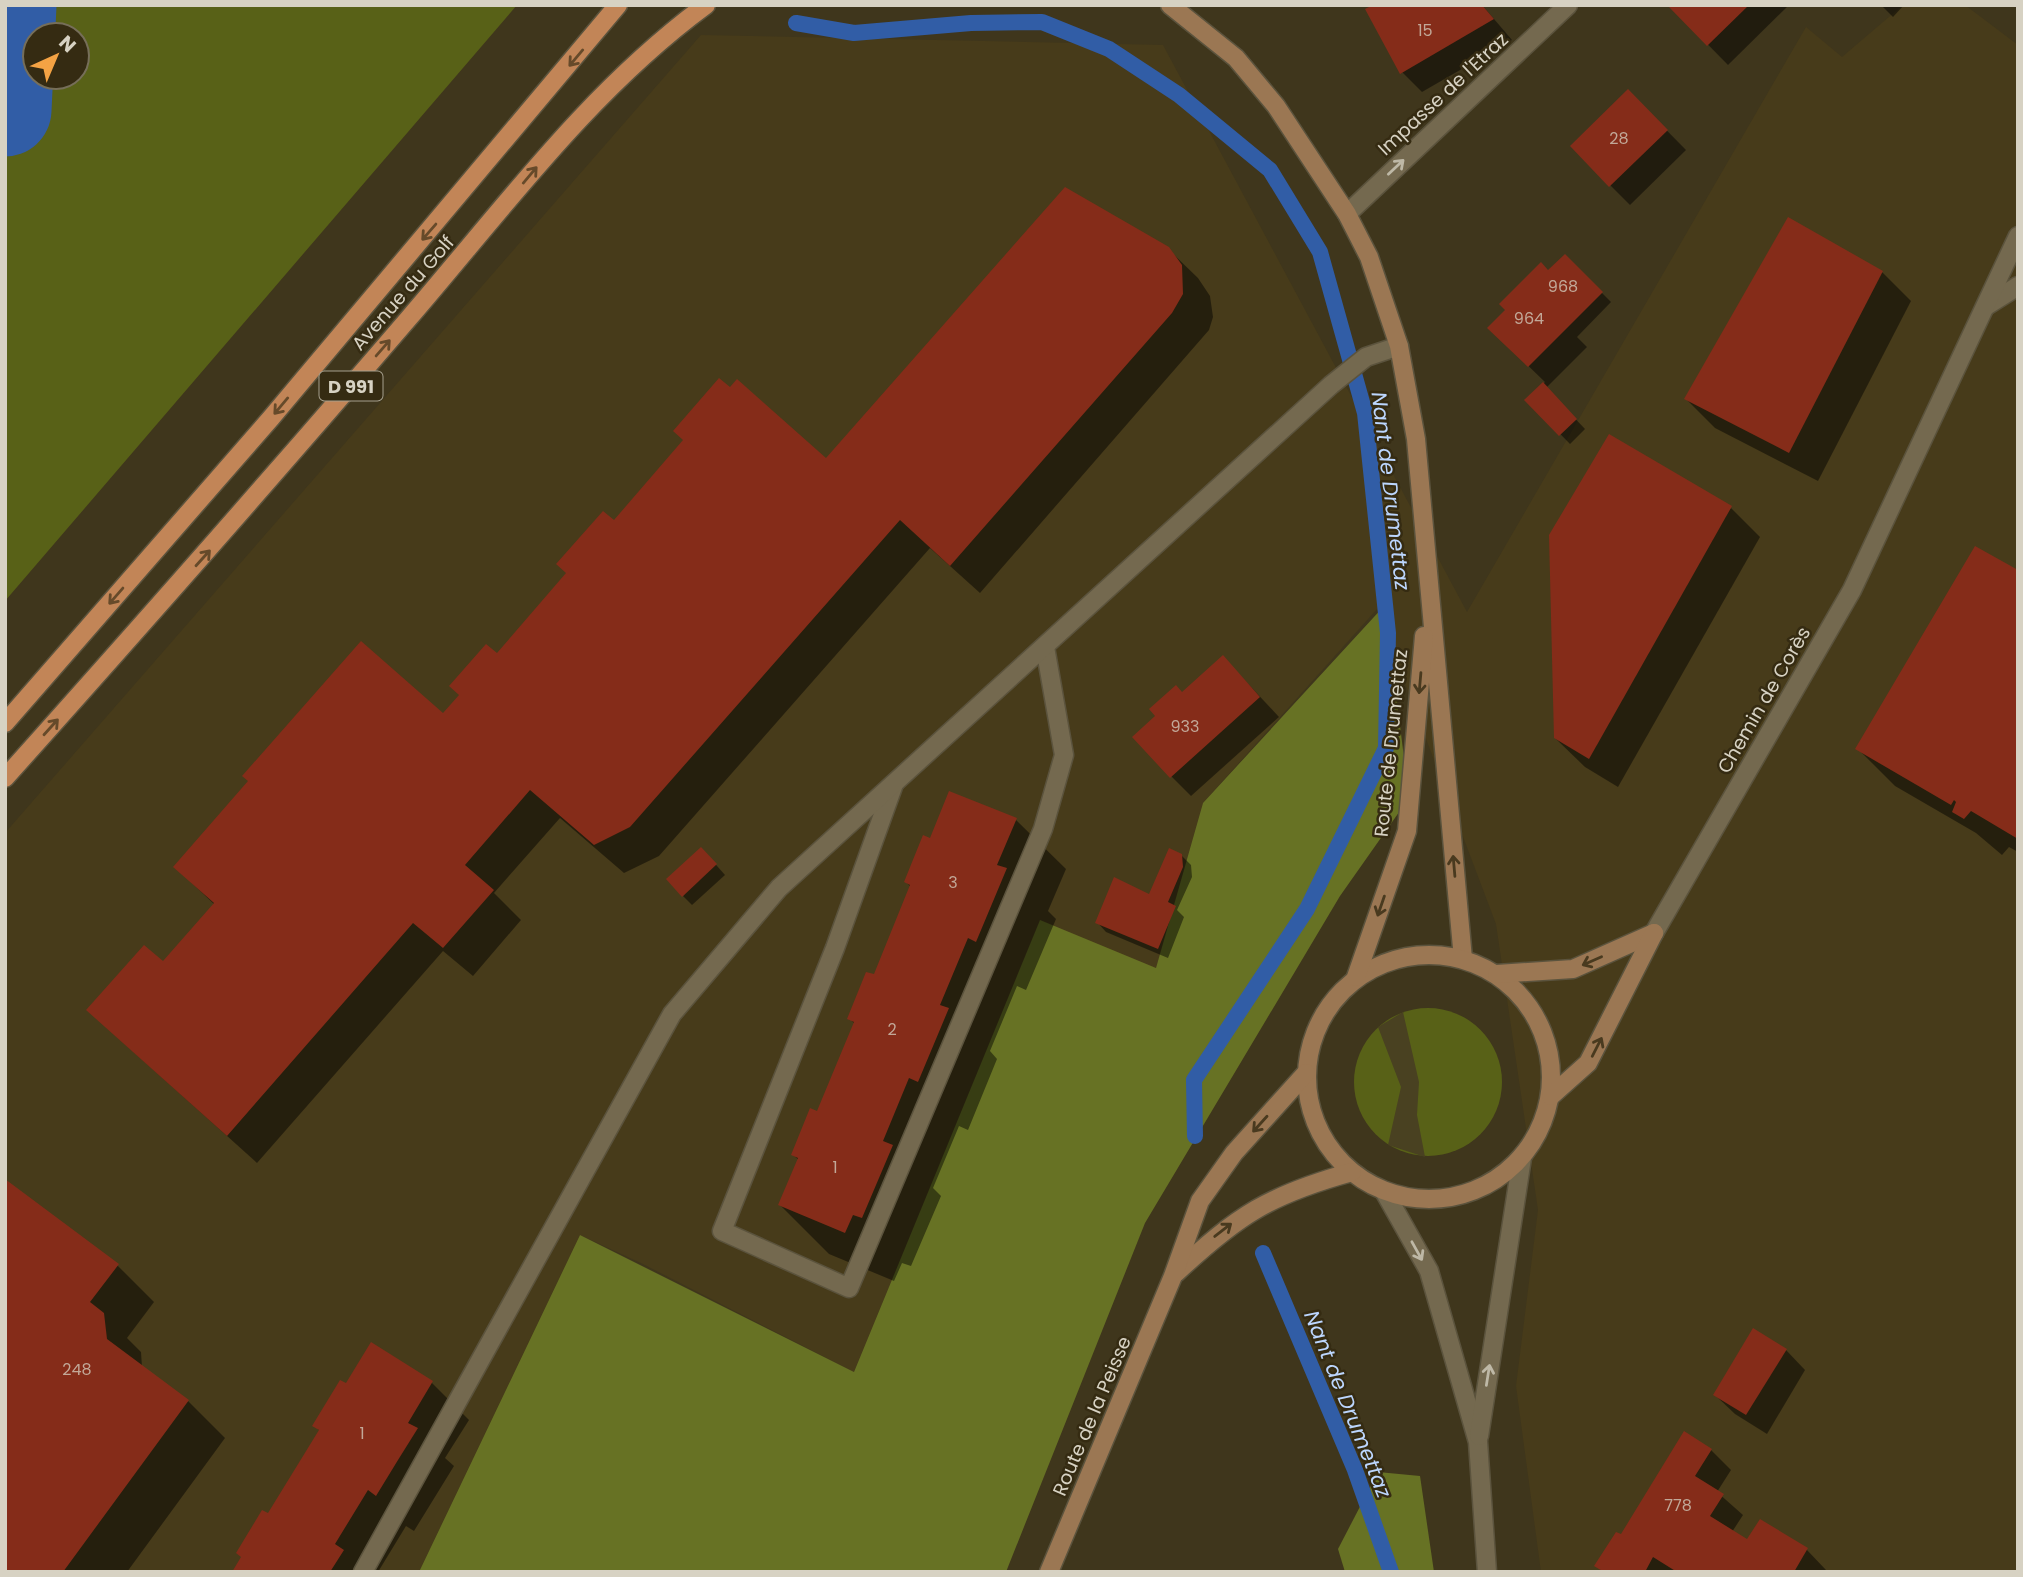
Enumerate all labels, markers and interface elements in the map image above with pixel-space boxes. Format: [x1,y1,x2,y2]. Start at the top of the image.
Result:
house number: 15 [1417,19,1433,42]
north arrow [21,21,91,91]
street label: Impasse de l'Etraz [1372,26,1514,162]
text: N [53,29,82,59]
one-way arrow [568,49,583,67]
house number: 28 [1609,127,1629,150]
one-way arrow [1387,159,1404,176]
one-way arrow [522,166,538,184]
one-way arrow [421,223,437,241]
street label: Avenue du Golf [345,230,461,356]
house number: 968 [1548,275,1578,298]
house number: 964 [1514,307,1544,330]
one-way arrow [375,339,391,357]
road number: D 991 [320,372,382,400]
water label: Nant de Drumettaz [1364,390,1418,592]
one-way arrow [274,396,289,414]
one-way arrow [195,549,211,567]
one-way arrow [108,587,124,605]
street label: Chemin de Corès [1711,622,1817,778]
street label: Route de Drumettaz [1368,648,1414,838]
one-way arrow [1413,672,1426,694]
house number: 933 [1171,715,1199,738]
one-way arrow [43,718,59,736]
one-way arrow [1447,856,1460,878]
house number: 3 [948,871,958,894]
one-way arrow [1374,895,1387,917]
one-way arrow [1582,955,1603,968]
house number: 2 [887,1018,897,1041]
one-way arrow [1590,1037,1604,1057]
one-way arrow [1252,1115,1268,1133]
house number: 1 [832,1156,838,1179]
one-way arrow [1214,1223,1232,1238]
one-way arrow [1410,1240,1424,1260]
water label: Nant de Drumettaz [1297,1306,1399,1502]
street label: Route de la Peisse [1046,1332,1138,1500]
house number: 248 [62,1358,92,1381]
one-way arrow [1482,1364,1495,1387]
house number: 1 [359,1422,365,1445]
house number: 778 [1664,1494,1692,1517]

